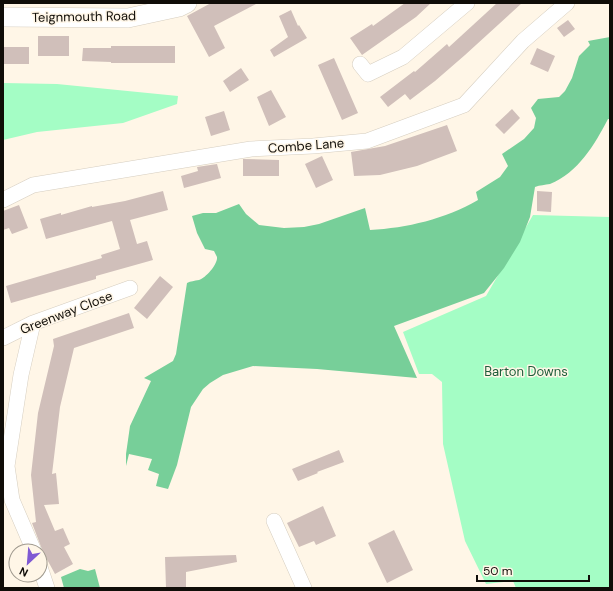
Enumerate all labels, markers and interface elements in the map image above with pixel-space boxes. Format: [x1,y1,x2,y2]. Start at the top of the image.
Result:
street label: Teignmouth Road [32,7,136,26]
street label: Combe Lane [267,134,345,157]
street label: Greenway Close [18,287,115,338]
park label: Barton Downs [484,363,568,380]
north arrow [8,543,48,583]
scale bar [477,557,589,583]
text: 50 m [483,563,512,579]
text: N [17,564,30,580]

